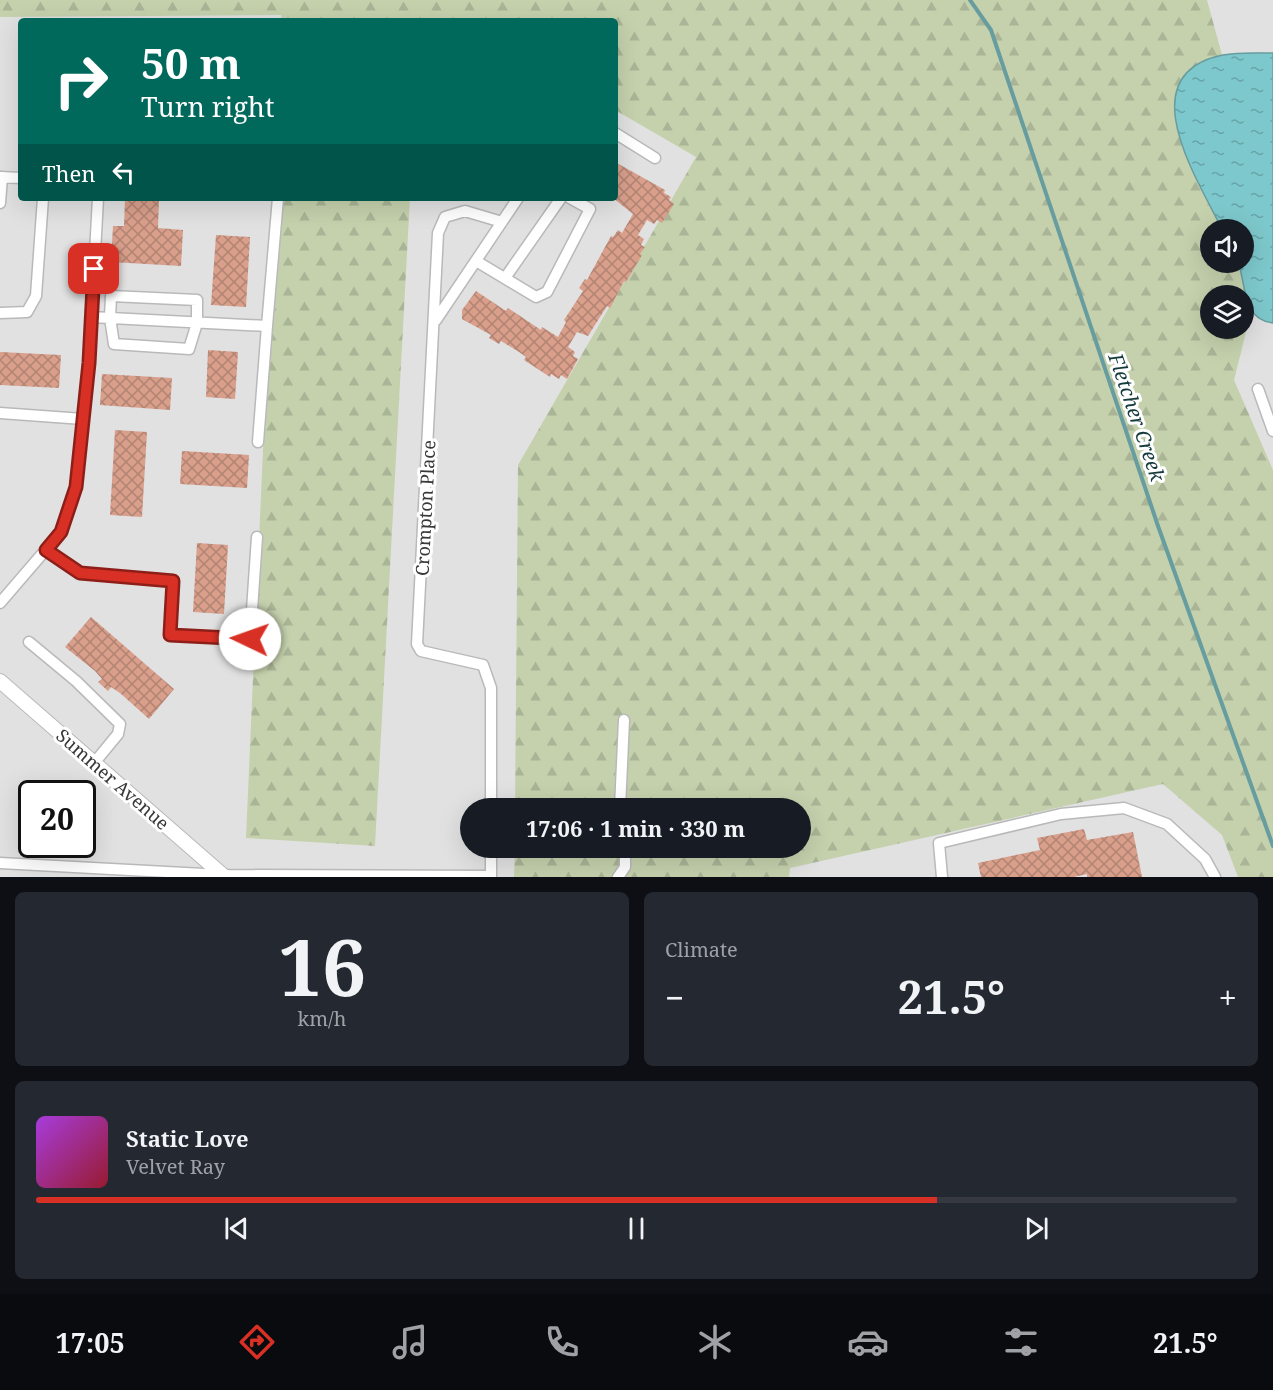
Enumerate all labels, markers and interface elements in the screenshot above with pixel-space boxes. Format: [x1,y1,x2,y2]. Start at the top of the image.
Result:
text: 50 m [141,34,241,91]
icon: right [42,42,120,120]
text: Turn right [141,88,274,125]
icon: left [107,156,140,189]
text: Then [42,158,95,188]
map controls [1200,219,1254,339]
button: sound [1200,219,1254,273]
pin [68,243,119,294]
icon: arrive [77,252,110,285]
button: layers [1200,285,1254,339]
water label: Fletcher Creek [1102,348,1172,485]
street label: Crompton Place [409,439,441,577]
position arrow [218,607,282,671]
street label: Summer Avenue [51,723,175,835]
speed limit sign: 20 [18,780,96,858]
text: 17:06 · 1 min · 330 m [526,813,745,843]
text: 16 [278,913,366,1019]
text: Climate [665,936,738,963]
text: 21.5° [898,966,1005,1027]
text: − [665,975,684,1020]
text: + [1219,975,1237,1020]
text: km/h [297,1005,347,1032]
text: Static Love [126,1123,249,1153]
text: Velvet Ray [126,1153,225,1180]
icon: previous [220,1212,253,1245]
icon: pause [620,1212,653,1245]
icon: next [1020,1212,1053,1245]
icon: directions [236,1321,278,1363]
icon: music [389,1321,431,1363]
icon: phone [541,1321,583,1363]
icon: climate [694,1321,736,1363]
icon: car [847,1321,889,1363]
icon: filters [1000,1321,1042,1363]
text: 17:05 [55,1324,125,1361]
text: 21.5° [1153,1324,1218,1361]

